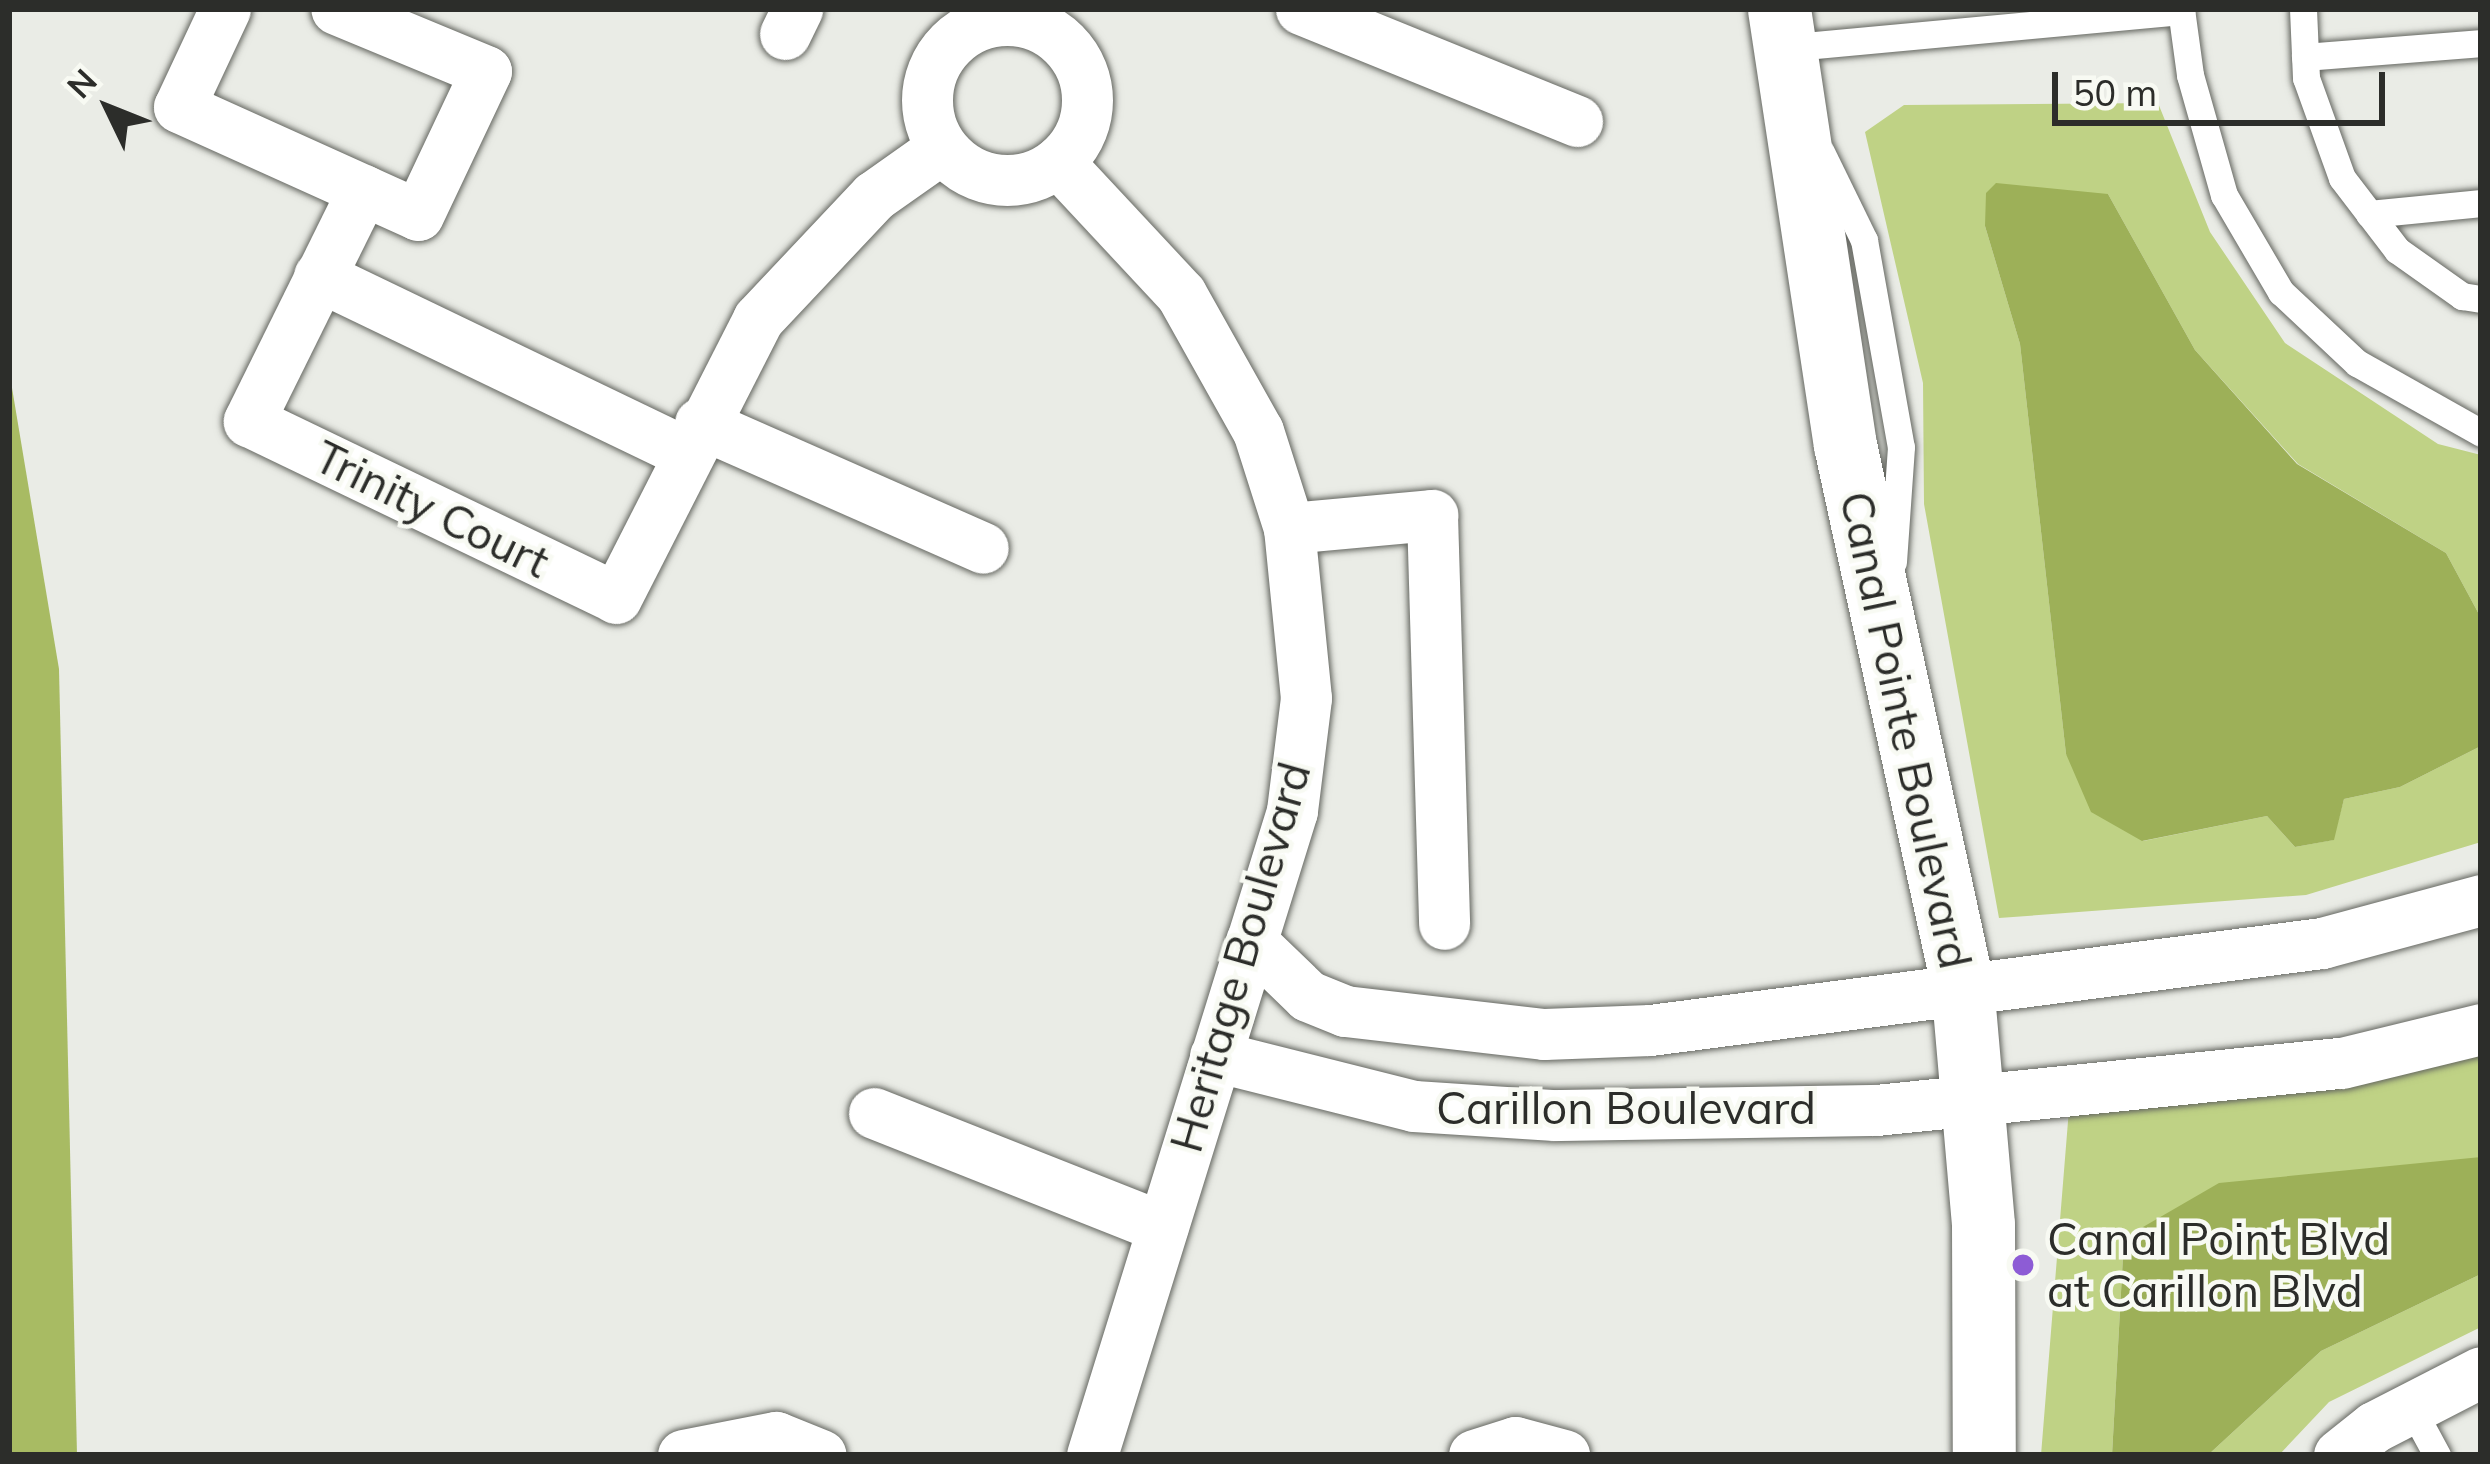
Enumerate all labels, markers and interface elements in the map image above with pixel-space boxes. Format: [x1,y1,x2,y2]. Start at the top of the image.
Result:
north arrow [48,48,168,168]
scale bar [2058,48,2391,122]
text: N [58,60,105,106]
text: 50 m [2073,70,2157,115]
street label: Trinity Court [306,429,558,589]
street label: Canal Pointe Boulevard [1829,487,1983,973]
street label: Heritage Boulevard [1159,756,1321,1158]
street label: Carillon Boulevard [1436,1081,1816,1135]
place label: Canal Point Blvd at Carillon Blvd [2047,1212,2390,1318]
marker: Canal Point Blvd at Carillon Blvd [2010,1252,2036,1278]

